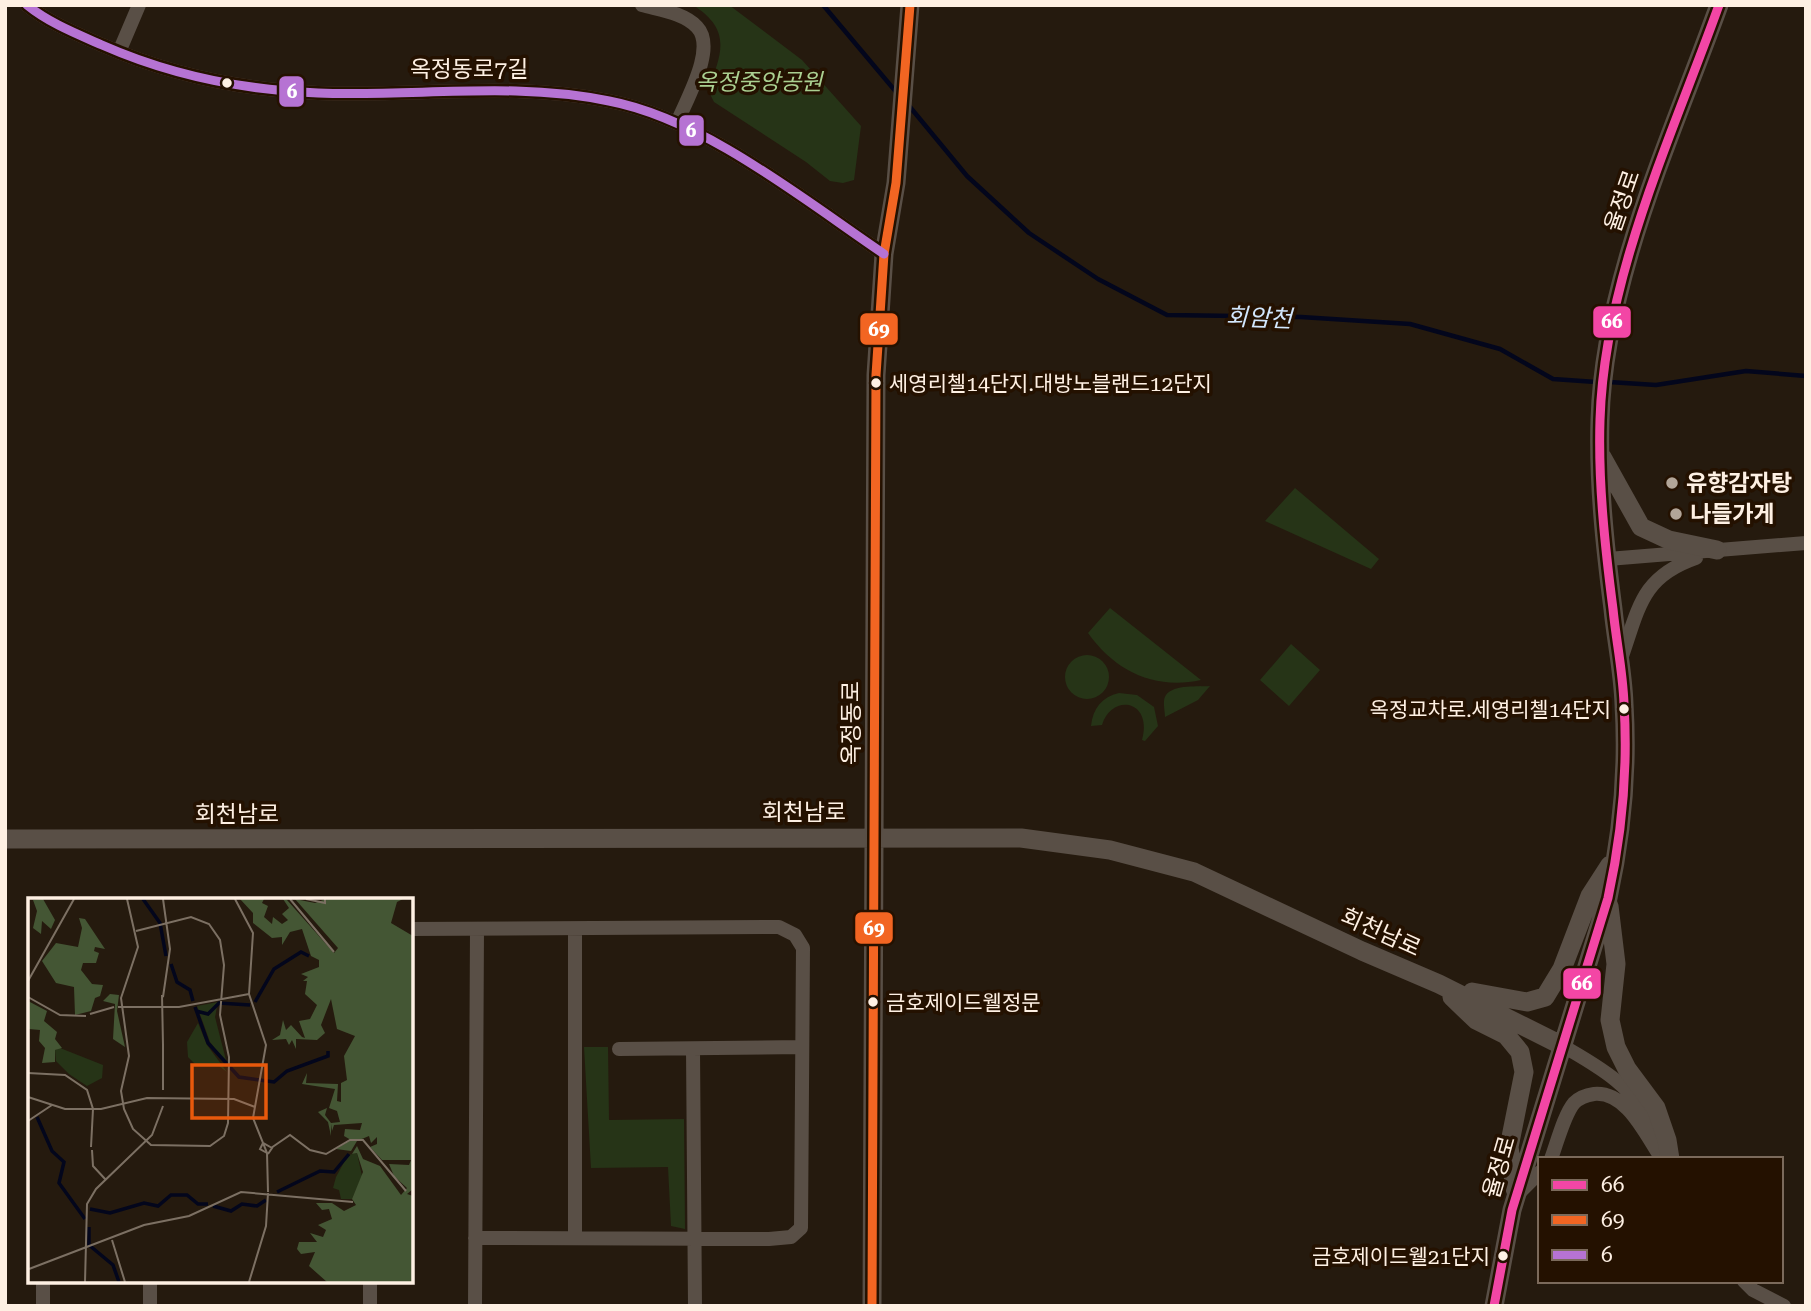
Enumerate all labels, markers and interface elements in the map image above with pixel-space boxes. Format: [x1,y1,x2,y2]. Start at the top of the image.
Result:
street label: 옥정동로7길 [410,56,528,83]
park label: 옥정중앙공원 [696,69,824,96]
line badge: 6 [278,75,305,108]
unlabelled marker [220,76,234,90]
text: 6 [287,80,298,103]
line badge: 6 [678,114,705,147]
text: 6 [686,119,697,142]
street label: 율정로 [1599,167,1646,236]
water label: 회암천 [1225,303,1296,333]
line badge: 66 [1592,305,1632,339]
text: 66 [1601,310,1623,333]
line badge: 69 [859,312,899,346]
text: 69 [868,318,890,341]
place label: 세영리첼14단지.대방노블랜드12단지 [889,372,1212,396]
marker: 세영리첼14단지.대방노블랜드12단지 [869,376,883,390]
place label: 유향감자탕 [1686,470,1792,497]
marker: 유향감자탕 [1664,475,1680,491]
place label: 나들가게 [1690,501,1775,528]
marker: 나들가게 [1668,506,1684,522]
street label: 옥정동로 [838,681,865,765]
place label: 옥정교차로.세영리첼14단지 [1370,698,1611,722]
marker: 옥정교차로.세영리첼14단지 [1617,702,1631,716]
street label: 회천남로 [762,799,846,826]
street label: 회천남로 [195,801,279,828]
inset map [28,898,413,1283]
street label: 회천남로 [1337,903,1425,962]
line badge: 69 [854,911,894,945]
text: 69 [863,917,885,940]
line badge: 66 [1562,967,1602,1000]
text: 66 [1571,972,1593,995]
place label: 금호제이드웰정문 [886,991,1041,1015]
marker: 금호제이드웰정문 [866,995,880,1009]
street label: 율정로 [1478,1133,1521,1201]
legend [1538,1157,1783,1283]
text: 66 [1601,1173,1625,1197]
text: 69 [1601,1208,1625,1232]
text: 6 [1601,1243,1613,1267]
place label: 금호제이드웰21단지 [1312,1245,1490,1269]
marker: 금호제이드웰21단지 [1496,1249,1510,1263]

